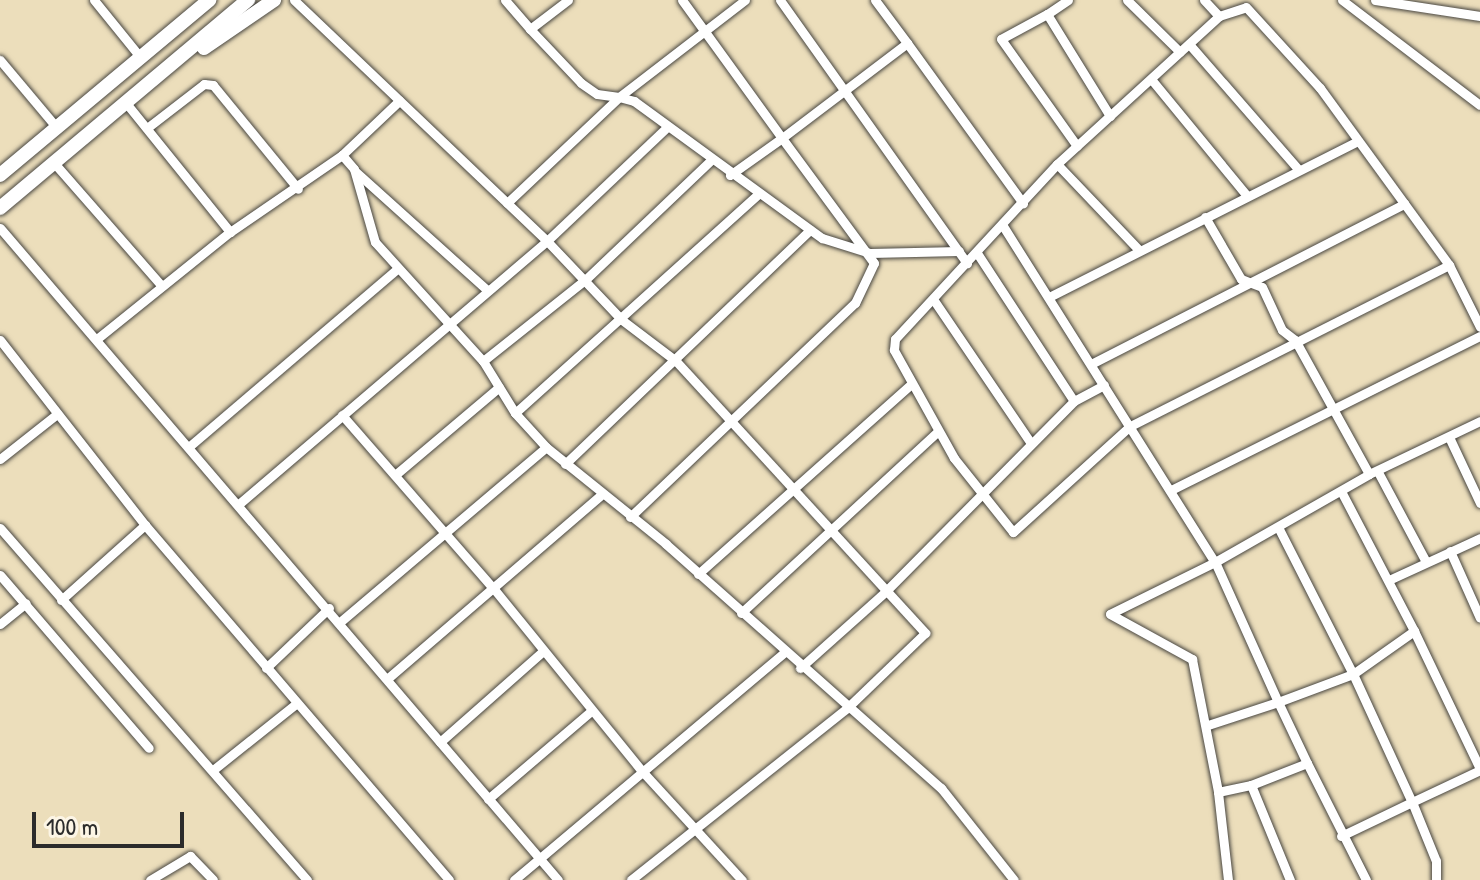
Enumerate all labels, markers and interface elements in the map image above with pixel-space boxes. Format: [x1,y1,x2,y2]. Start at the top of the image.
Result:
scale bar [36,796,188,846]
text: 100 m [46,810,98,842]

